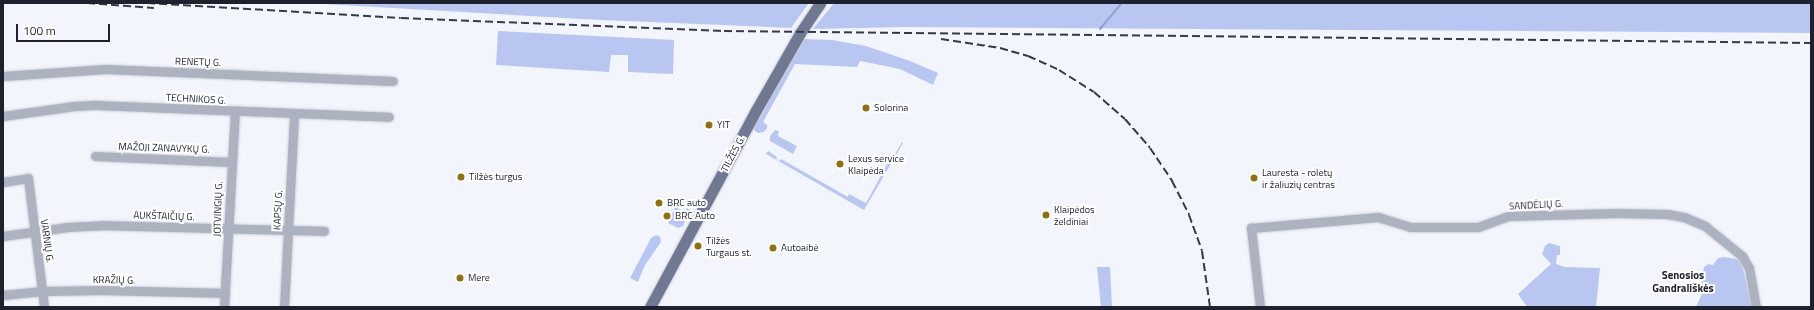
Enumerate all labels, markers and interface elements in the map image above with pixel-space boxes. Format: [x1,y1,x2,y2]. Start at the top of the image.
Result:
scale bar [18,16,112,42]
text: 100 m [23,21,56,40]
street label: RENETŲ G. [175,55,221,69]
street label: TECHNIKOS G. [166,91,226,107]
place label: Solorina [874,102,908,114]
marker: Solorina [861,103,871,113]
place label: YIT [717,119,730,131]
marker: YIT [704,120,714,130]
street label: TILŽĖS G. [718,134,748,174]
street label: MAŽOJI ZANAVYKŲ G. [118,140,210,156]
place label: Lexus service Klaipėda [848,152,904,176]
marker: Lexus service Klaipėda [835,159,845,169]
place label: Lauresta - roletų ir žaliuzių centras [1262,166,1335,190]
place label: Tilžės turgus [469,171,522,183]
marker: Tilžės turgus [456,172,466,182]
marker: Lauresta - roletų ir žaliuzių centras [1249,173,1259,183]
street label: JOTVINGIŲ G. [211,181,225,237]
street label: KAPSŲ G. [271,190,285,230]
place label: BRC auto [667,197,706,209]
marker: BRC auto [654,198,664,208]
street label: SANDĖLIŲ G. [1509,198,1563,212]
place label: Klaipėdos želdiniai [1054,203,1095,226]
street label: AUKŠTAIČIŲ G. [133,209,195,223]
place label: BRC Auto [675,210,715,222]
marker: Klaipėdos želdiniai [1041,210,1051,220]
marker: BRC Auto [662,211,672,221]
street label: VARNIŲ G. [38,218,56,264]
place label: Tilžės Turgaus st. [706,234,752,258]
marker: Tilžės Turgaus st. [693,241,703,251]
place label: Autoaibė [781,242,819,254]
marker: Autoaibė [768,243,778,253]
district label: Senosios Gandrališkės [1652,269,1714,295]
place label: Mere [468,272,490,284]
marker: Mere [455,273,465,283]
street label: KRAŽIŲ G. [93,274,135,286]

